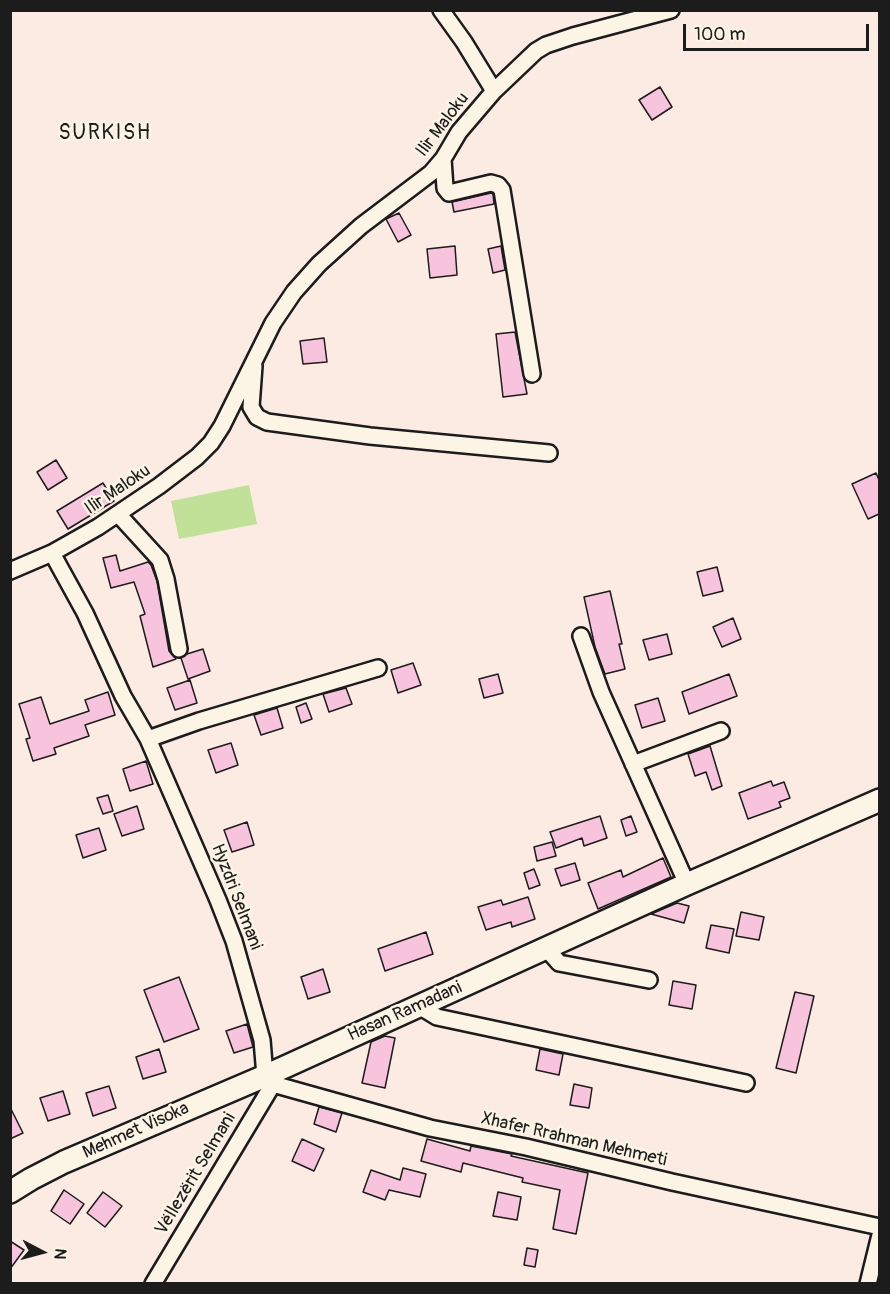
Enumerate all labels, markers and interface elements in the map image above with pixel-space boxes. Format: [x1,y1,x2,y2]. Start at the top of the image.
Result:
scale bar [686,12,872,50]
text: 100 m [694,23,746,46]
street label: Ilir Maloku [412,89,474,161]
district label: SURKISH [59,121,151,147]
street label: Ilir Maloku [81,460,155,520]
street label: Hyzdri Selmani [206,841,266,953]
street label: Hasan Ramadani [344,977,466,1047]
street label: Mehmet Visoka [80,1098,192,1164]
street label: Xhafer Rrahman Mehmeti [479,1108,669,1172]
street label: Vëllezërit Selmani [151,1109,241,1239]
north arrow [12,1222,72,1282]
text: N [49,1247,70,1260]

